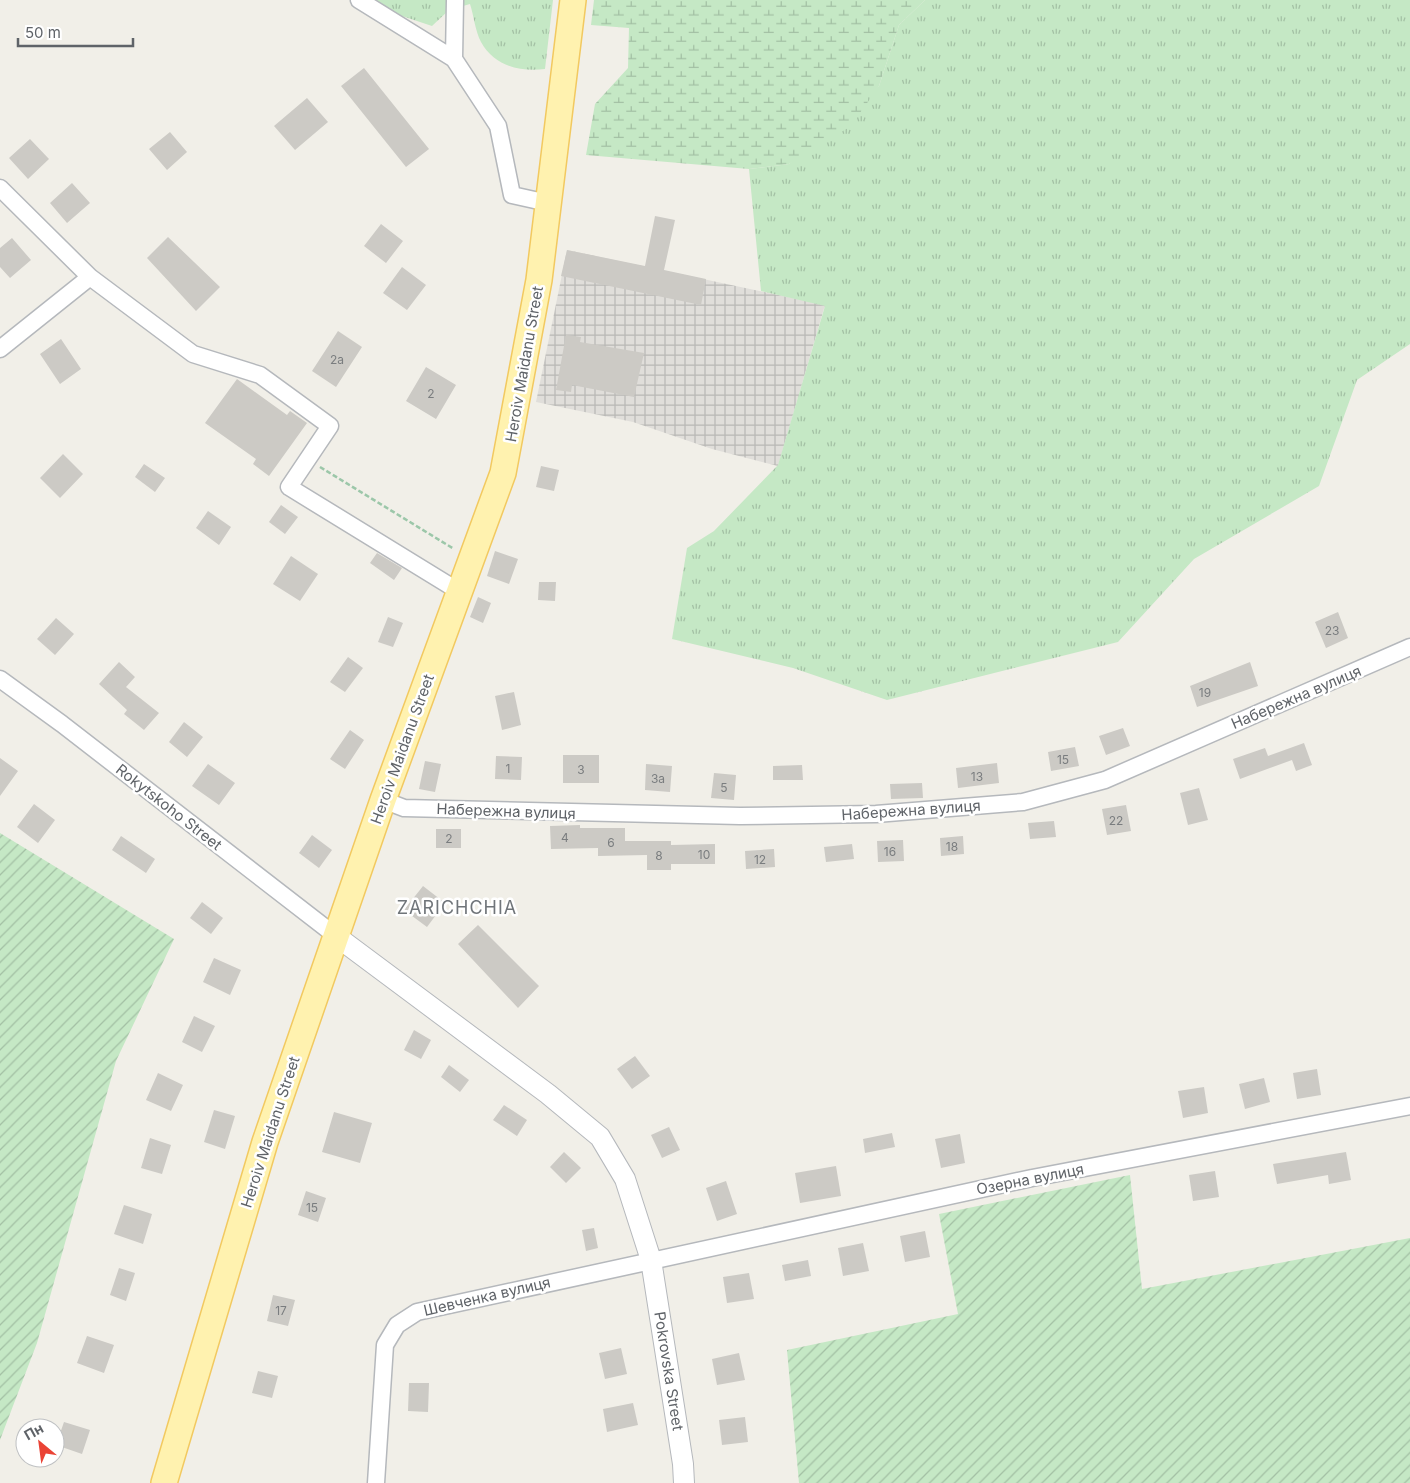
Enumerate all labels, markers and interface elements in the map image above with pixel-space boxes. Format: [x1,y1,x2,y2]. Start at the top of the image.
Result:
scale bar [18,15,132,47]
text: 50 m [25,23,61,42]
street label: Heroiv Maidanu Street [501,284,547,443]
house number: 2а [330,352,344,367]
house number: 2 [427,386,435,401]
house number: 23 [1325,623,1339,638]
street label: Набережна вулиця [1228,661,1364,733]
street label: Heroiv Maidanu Street [366,671,438,827]
house number: 19 [1199,685,1211,700]
house number: 15 [1057,752,1069,767]
street label: Rokytskoho Street [112,760,226,854]
house number: 1 [506,761,510,776]
house number: 3 [577,762,585,777]
house number: 13 [971,769,983,784]
house number: 3а [651,771,665,786]
house number: 5 [720,780,728,795]
street label: Набережна вулиця [841,796,981,824]
street label: Набережна вулиця [436,799,576,823]
house number: 22 [1109,813,1123,828]
house number: 4 [561,830,569,845]
house number: 2 [445,831,453,846]
house number: 6 [607,835,615,850]
house number: 18 [946,839,958,854]
house number: 16 [884,844,896,859]
house number: 10 [698,847,710,862]
house number: 8 [655,848,663,863]
house number: 12 [754,852,766,867]
district label: ZARICHCHIA [397,897,517,918]
street label: Heroiv Maidanu Street [237,1054,303,1210]
street label: Озерна вулиця [975,1159,1085,1199]
house number: 15 [306,1200,318,1215]
street label: Шевченка вулиця [422,1272,552,1320]
house number: 17 [275,1303,287,1318]
street label: Pokrovska Street [650,1310,688,1432]
north arrow [15,1418,65,1468]
text: Пн [21,1419,46,1443]

